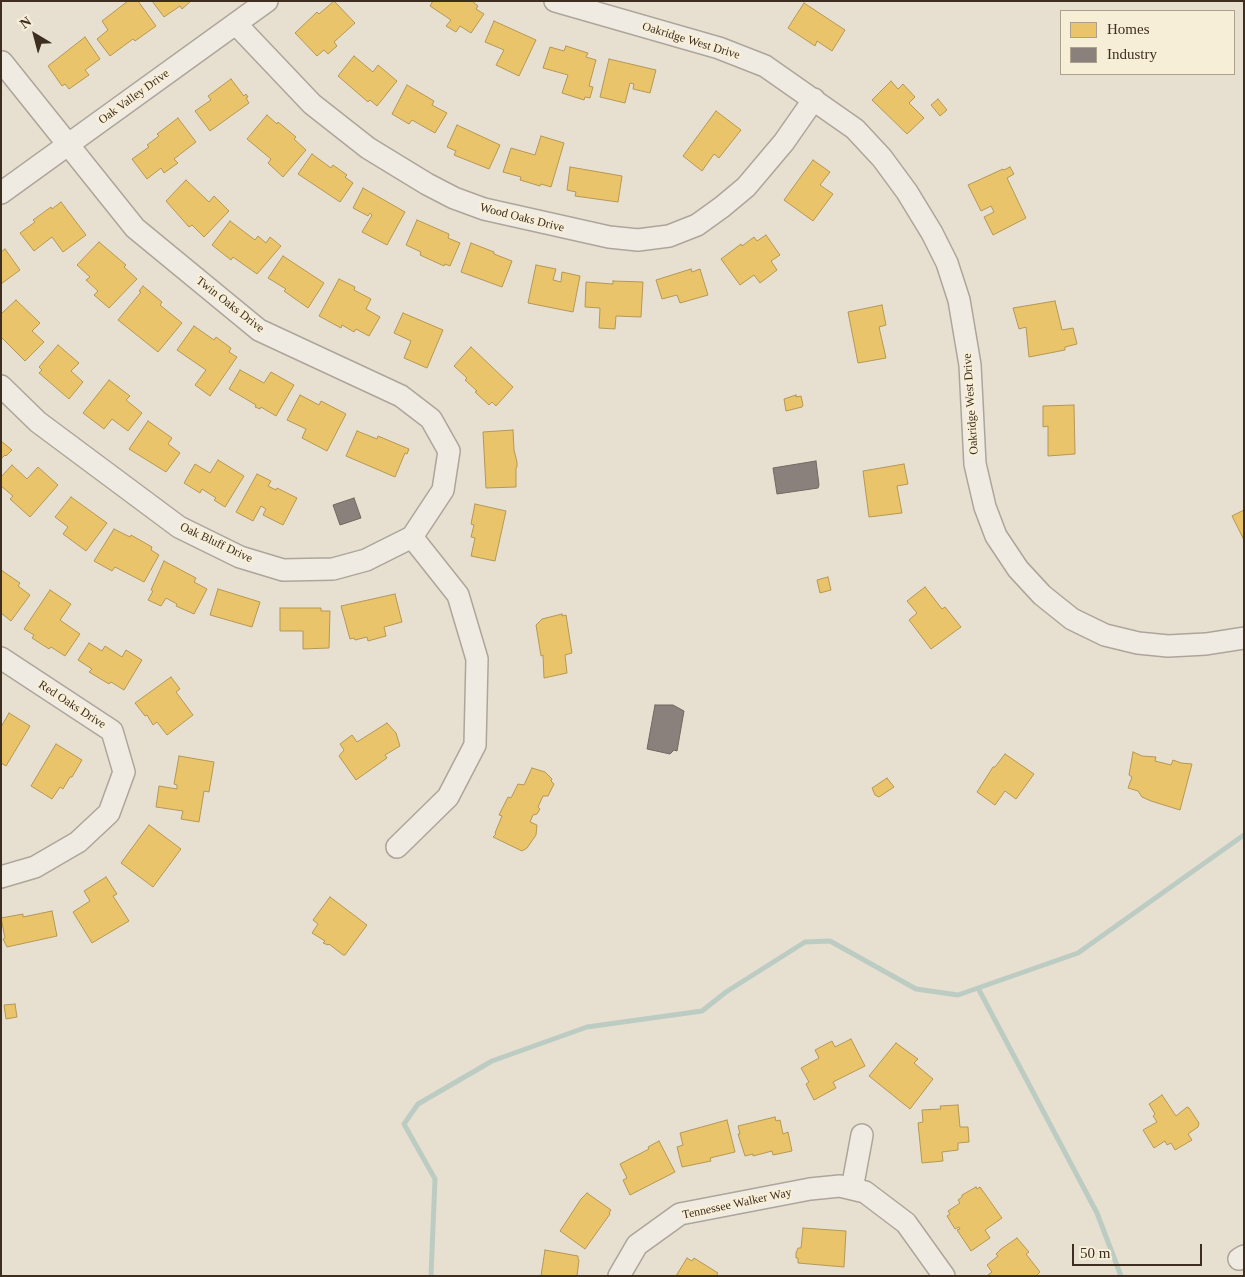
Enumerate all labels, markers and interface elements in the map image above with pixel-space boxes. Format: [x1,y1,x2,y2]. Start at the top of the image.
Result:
north arrow [10,10,60,60]
legend [1060,10,1235,75]
text: N [17,14,34,32]
street label: Oakridge West Drive [640,19,742,63]
text: Homes [1107,21,1150,37]
text: Industry [1107,46,1157,62]
street label: Oak Valley Drive [96,66,172,128]
street label: Wood Oaks Drive [478,201,566,235]
street label: Twin Oaks Drive [193,274,267,336]
street label: Oakridge West Drive [960,353,982,455]
street label: Oak Bluff Drive [177,520,255,566]
street label: Red Oaks Drive [36,678,108,732]
street label: Tennessee Walker Way [681,1185,793,1223]
scale bar [1075,1234,1205,1266]
text: 50 m [1080,1245,1110,1261]

